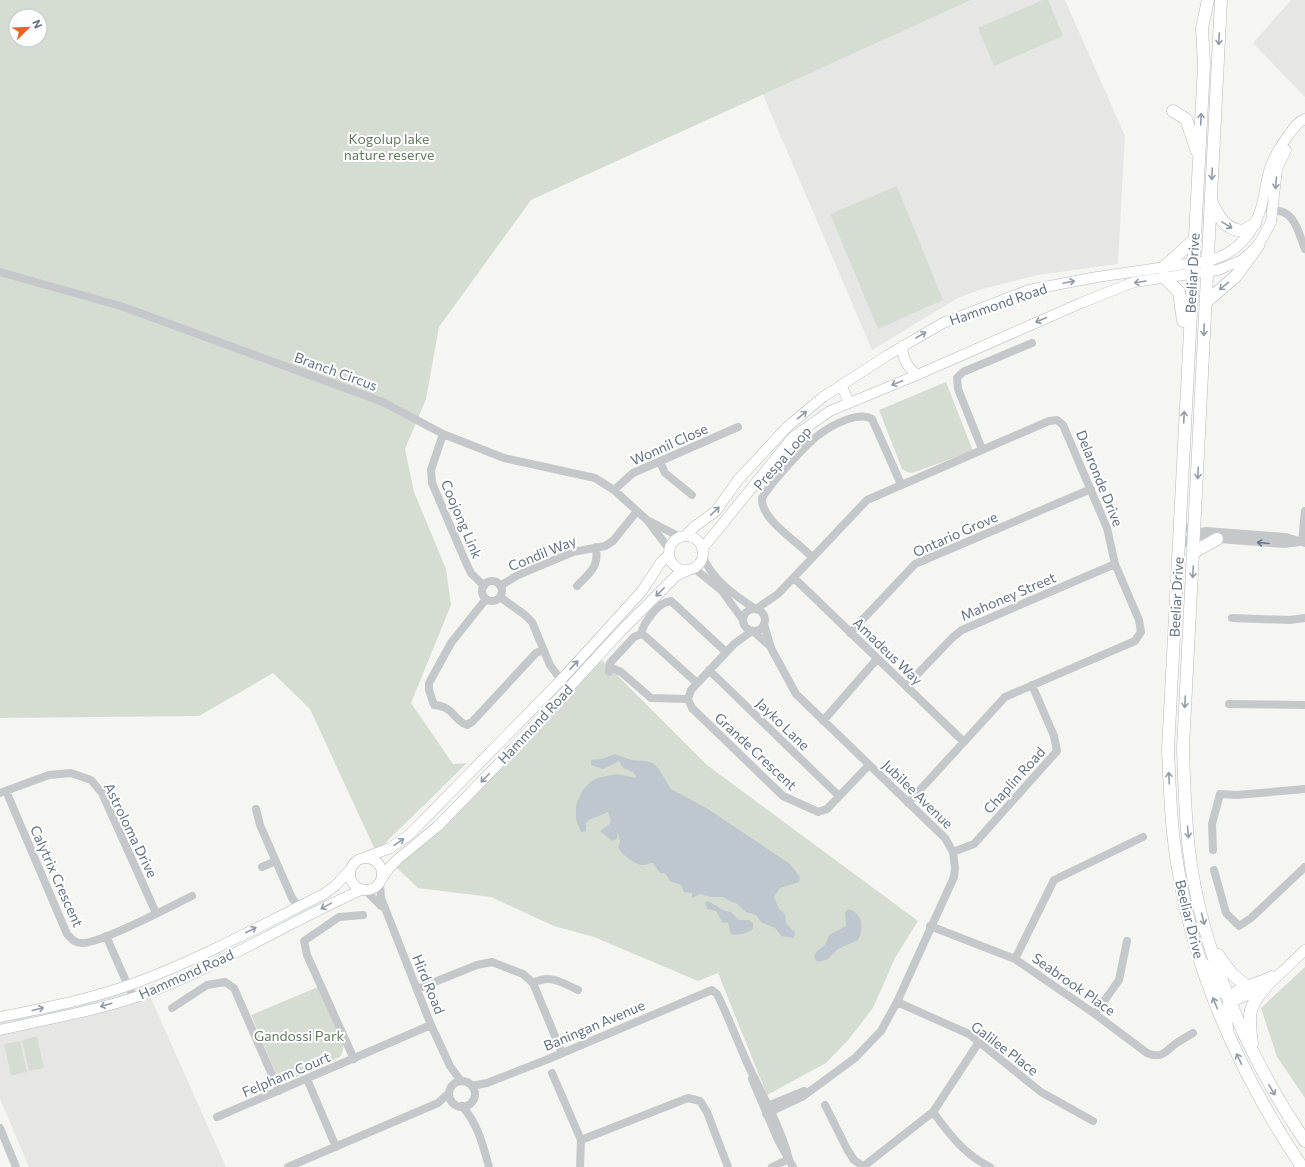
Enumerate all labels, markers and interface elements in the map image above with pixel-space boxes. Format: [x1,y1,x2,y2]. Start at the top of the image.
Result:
north arrow [8,8,48,48]
text: N [30,18,45,30]
one-way arrow [1216,32,1223,45]
one-way arrow [1197,113,1205,126]
park label: Kogolup lake nature reserve [344,130,434,163]
one-way arrow [1208,167,1216,180]
one-way arrow [1272,176,1280,189]
one-way arrow [1221,222,1233,230]
street label: Beeliar Drive [1181,232,1203,314]
one-way arrow [1062,278,1075,286]
one-way arrow [1133,278,1146,286]
street label: Hammond Road [947,279,1049,329]
one-way arrow [1219,281,1230,290]
one-way arrow [1036,317,1048,324]
one-way arrow [1201,323,1208,336]
one-way arrow [915,331,927,339]
street label: Branch Circus [292,348,380,394]
one-way arrow [891,380,903,388]
one-way arrow [796,411,807,420]
one-way arrow [1181,411,1188,424]
street label: Wonnil Close [628,419,710,469]
street label: Prespa Loop [750,423,814,493]
street label: Delaronde Drive [1073,427,1127,529]
one-way arrow [1194,466,1202,479]
street label: Coojong Link [438,477,486,561]
one-way arrow [710,506,720,516]
street label: Ontario Grove [910,508,1000,560]
street label: Condil Way [506,532,578,574]
one-way arrow [1257,539,1270,546]
street label: Beeliar Drive [1165,556,1187,638]
one-way arrow [1189,565,1196,578]
street label: Mahoney Street [958,568,1058,624]
one-way arrow [655,587,665,597]
street label: Amadeus Way [850,614,926,688]
one-way arrow [570,660,579,670]
street label: Hammond Road [494,681,576,767]
street label: Jayko Lane [753,694,813,754]
one-way arrow [1182,695,1189,708]
street label: Grande Crescent [711,709,801,794]
street label: Chaplin Road [980,743,1048,817]
street label: Jubilee Avenue [879,756,957,832]
one-way arrow [1166,772,1173,785]
one-way arrow [480,773,489,783]
street label: Astroloma Drive [101,780,161,880]
street label: Calytrix Crescent [27,823,87,930]
one-way arrow [1184,825,1191,838]
one-way arrow [393,838,404,846]
street label: Beeliar Drive [1172,878,1208,960]
one-way arrow [320,902,332,910]
one-way arrow [1200,912,1208,925]
one-way arrow [245,926,257,934]
street label: Hammond Road [136,945,236,1003]
street label: Seabrook Place [1029,949,1119,1019]
street label: Hird Road [409,952,449,1016]
street label: Baningan Avenue [541,996,647,1054]
one-way arrow [1210,997,1218,1009]
one-way arrow [99,1002,112,1009]
one-way arrow [31,1004,44,1012]
street label: Galilee Place [968,1017,1042,1079]
park label: Gandossi Park [254,1027,345,1044]
street label: Felpham Court [239,1048,333,1100]
one-way arrow [1235,1053,1242,1065]
one-way arrow [1269,1084,1277,1096]

